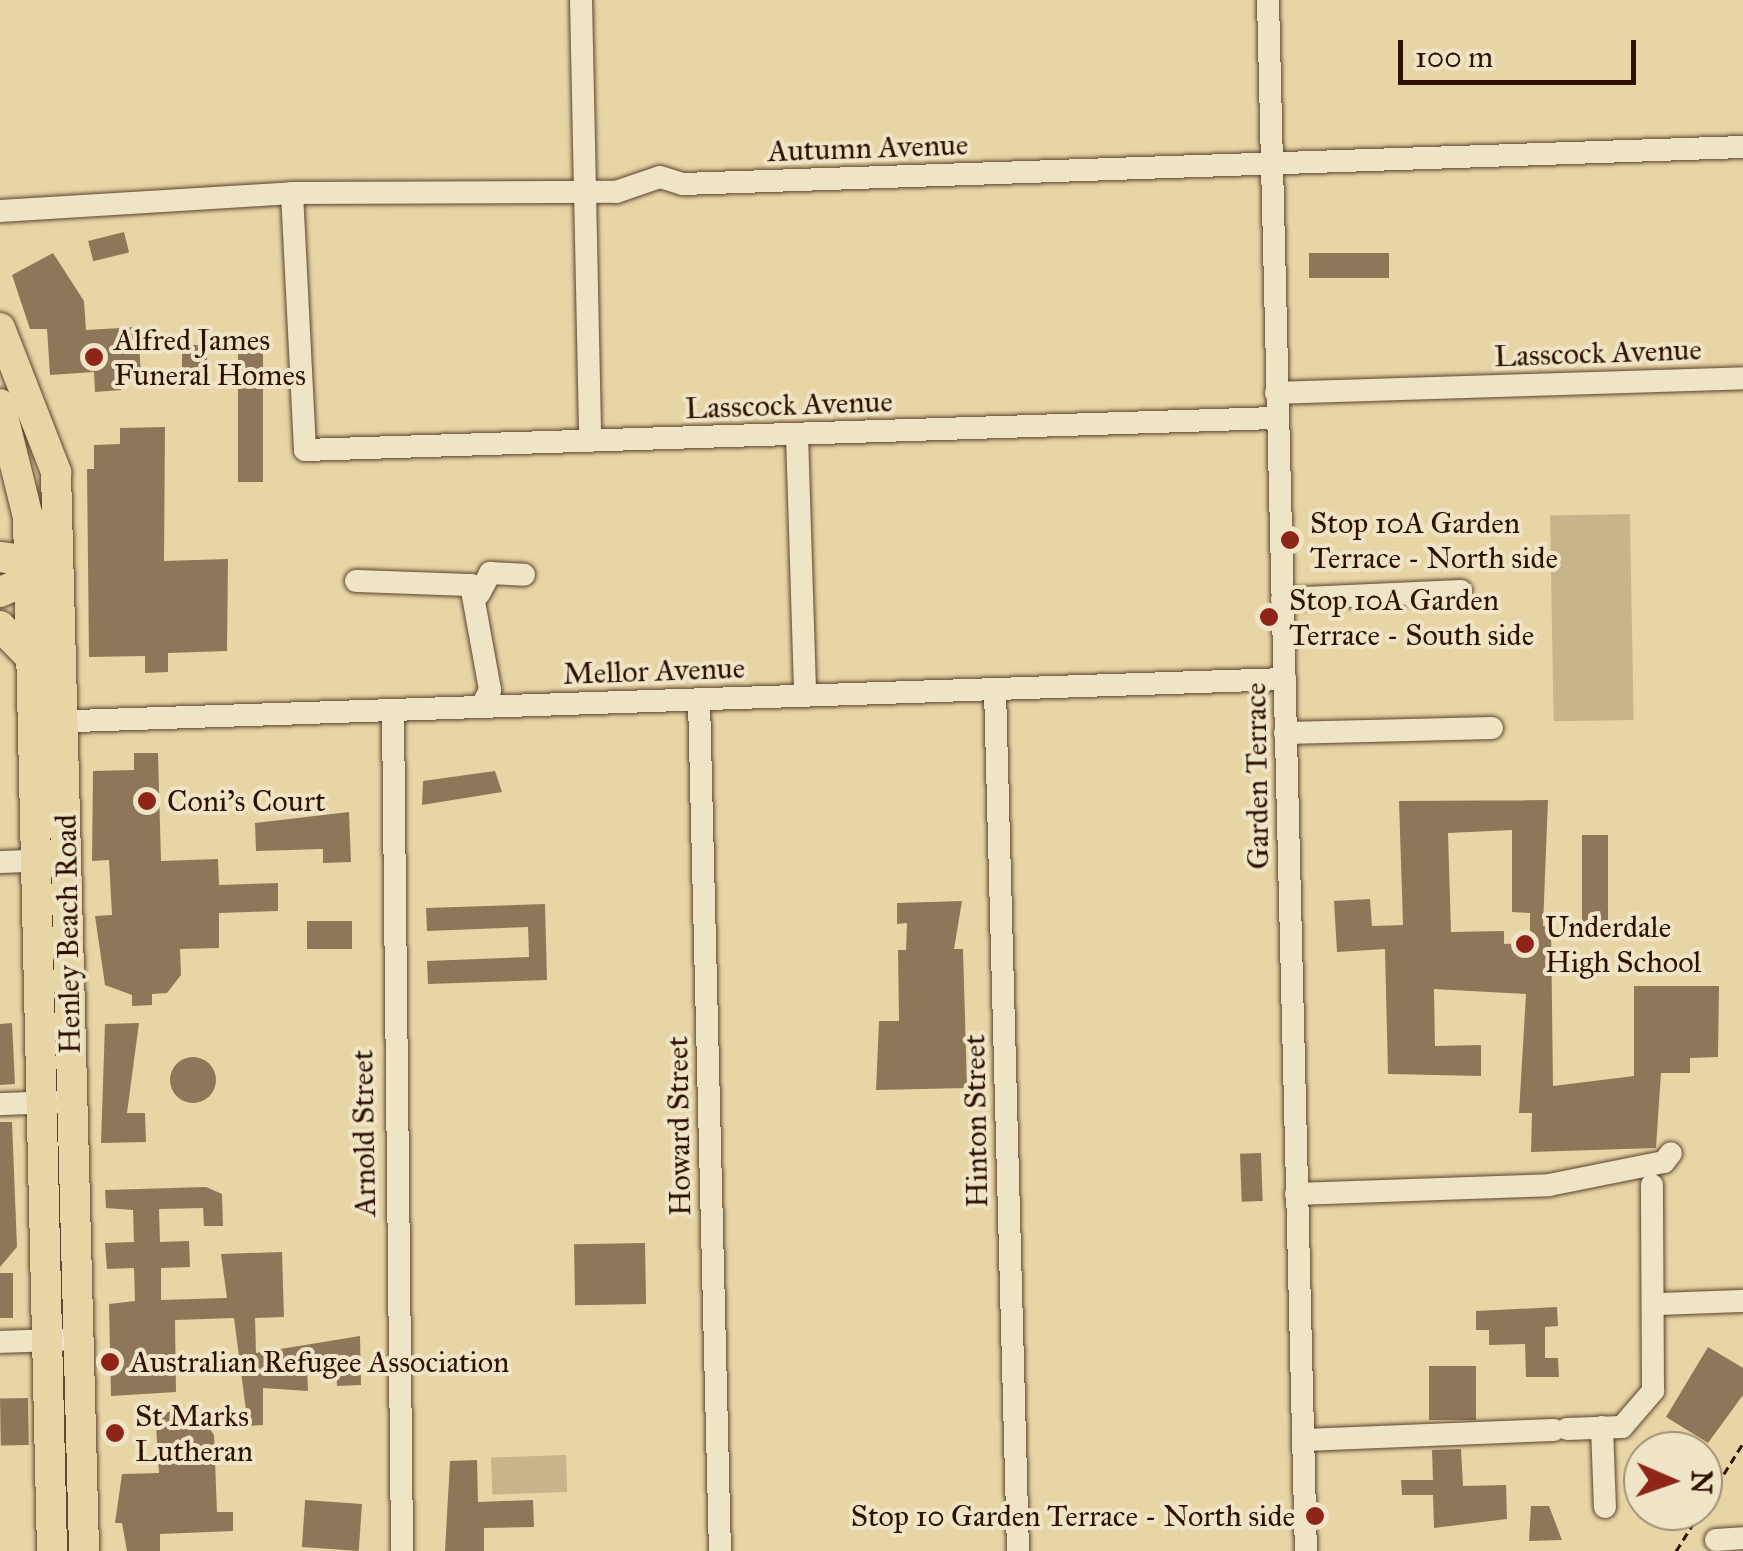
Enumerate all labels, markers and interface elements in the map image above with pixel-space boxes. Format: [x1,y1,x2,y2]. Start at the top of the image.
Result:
scale bar [1403,20,1640,82]
text: 100 m [1415,39,1493,75]
street label: Autumn Avenue [767,127,969,169]
place label: Alfred James Funeral Homes [114,322,306,392]
street label: Lasscock Avenue [1494,331,1702,375]
marker: Alfred James Funeral Homes [83,346,105,368]
street label: Lasscock Avenue [685,383,893,427]
place label: Stop 10A Garden Terrace - North side [1310,505,1558,576]
marker: Stop 10A Garden Terrace - North side [1279,529,1301,551]
place label: Stop 10A Garden Terrace - South side [1289,582,1534,652]
marker: Stop 10A Garden Terrace - South side [1258,606,1280,628]
street label: Mellor Avenue [562,650,746,692]
street label: Garden Terrace [1237,682,1277,870]
place label: Coni's Court [167,783,326,819]
marker: Coni's Court [136,790,158,812]
street label: Henley Beach Road [48,814,88,1054]
place label: Underdale High School [1545,909,1701,980]
marker: Underdale High School [1514,933,1536,955]
street label: Hinton Street [956,1034,996,1208]
street label: Howard Street [659,1036,699,1216]
street label: Arnold Street [345,1049,383,1217]
place label: Australian Refugee Association [130,1344,509,1380]
marker: Australian Refugee Association [99,1351,121,1373]
place label: St Marks Lutheran [135,1398,253,1468]
marker: St Marks Lutheran [104,1422,126,1444]
north arrow [1623,1431,1723,1531]
text: N [1684,1470,1719,1494]
place label: Stop 10 Garden Terrace - North side [851,1498,1295,1534]
marker: Stop 10 Garden Terrace - North side [1304,1505,1326,1527]

